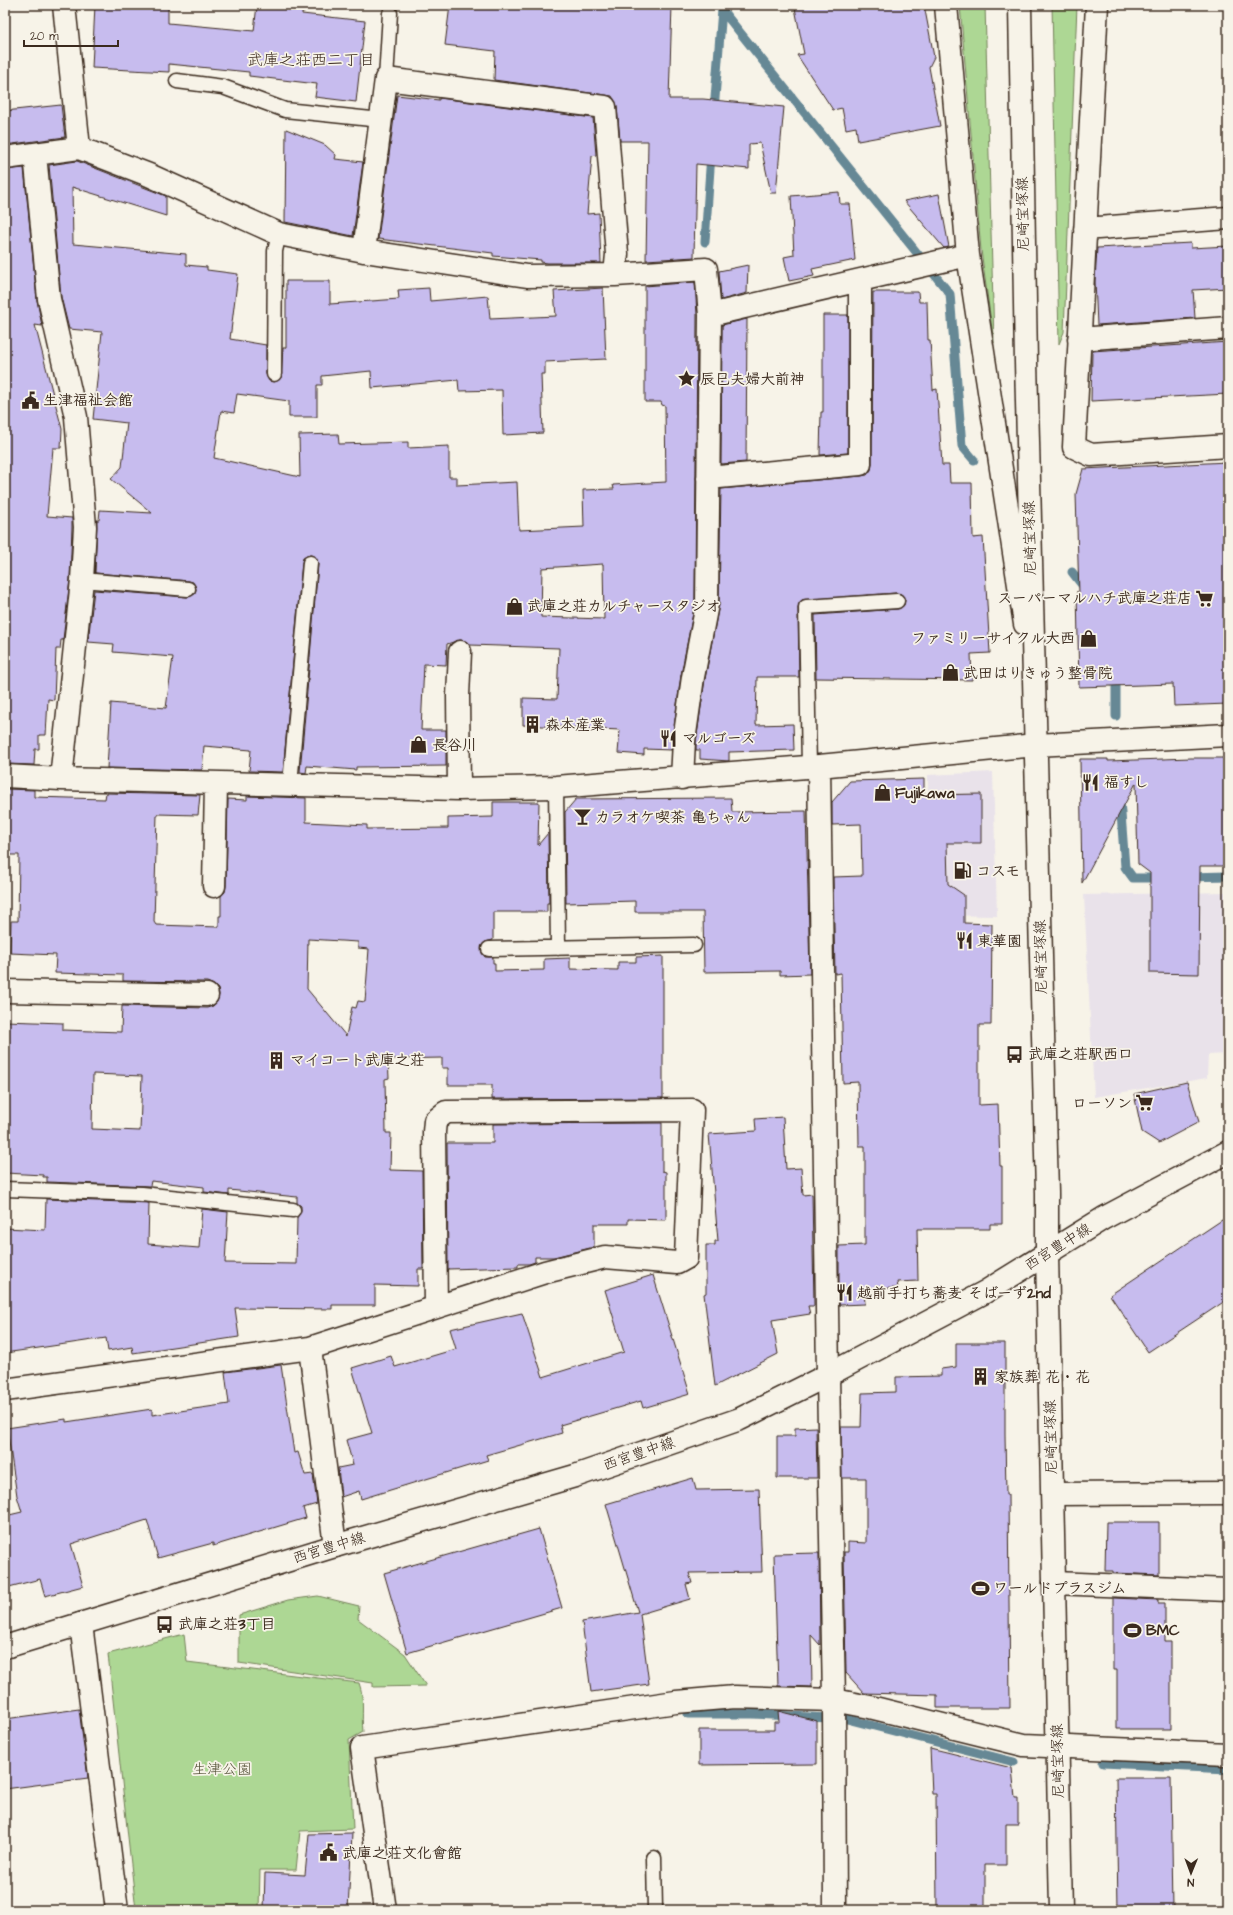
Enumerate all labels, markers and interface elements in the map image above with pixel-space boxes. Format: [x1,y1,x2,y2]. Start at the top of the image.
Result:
scale bar [24,22,118,48]
text: 20 m [30,28,59,45]
district label: 武庫之荘西二丁目 [247,49,375,71]
street label: 尼崎宝塚線 [1012,176,1034,252]
place icon: 辰巳夫婦大前神 [677,369,697,389]
place label: 辰巳夫婦大前神 [700,369,805,390]
public building icon: 生津福祉会館 [20,390,40,410]
place label: 生津福祉会館 [43,390,133,411]
street label: 尼崎宝塚線 [1019,500,1041,576]
place label: スーパーマルハチ武庫之荘店 [997,588,1192,609]
supermarket icon: スーパーマルハチ武庫之荘店 [1195,588,1215,608]
shop icon: 武庫之荘カルチャースタジオ [504,596,524,616]
place label: 武庫之荘カルチャースタジオ [527,596,721,617]
place label: ファミリーサイクル大西 [911,628,1075,649]
shop icon: ファミリーサイクル大西 [1078,628,1098,648]
shop icon: 武田はりきゅう整骨院 [940,663,960,683]
place label: 武田はりきゅう整骨院 [963,663,1112,684]
building icon: 森本産業 [522,715,542,735]
place label: 森本産業 [545,715,605,736]
restaurant icon: マルゴーズ [659,728,679,748]
place label: マルゴーズ [682,728,756,749]
shop icon: 長谷川 [409,735,429,755]
place label: 長谷川 [432,735,477,756]
restaurant icon: 福すし [1081,772,1101,792]
place label: 福すし [1104,772,1149,793]
shop icon: Fujikawa [872,783,892,803]
place label: Fujikawa [895,783,955,804]
bar icon: カラオケ喫茶 亀ちゃん [572,807,592,827]
place label: カラオケ喫茶 亀ちゃん [595,807,751,828]
fuel station icon: コスモ [953,861,973,881]
place label: コスモ [976,861,1020,882]
street label: 尼崎宝塚線 [1030,919,1052,995]
restaurant icon: 東華園 [954,931,974,951]
place label: 東華園 [977,931,1022,952]
bus stop icon: 武庫之荘駅西口 [1005,1044,1025,1064]
place label: 武庫之荘駅西口 [1028,1044,1133,1065]
building icon: マイコート武庫之荘 [267,1050,287,1070]
place label: マイコート武庫之荘 [290,1050,425,1071]
place label: ローソン [1072,1093,1132,1114]
supermarket icon: ローソン [1135,1093,1155,1113]
street label: 西宮豊中線 [1021,1218,1095,1276]
restaurant icon: 越前手打ち蕎麦 そばーず2nd [834,1283,854,1303]
place label: 越前手打ち蕎麦 そばーず2nd [857,1283,1051,1304]
building icon: 家族葬 花・花 [971,1367,991,1387]
place label: 家族葬 花・花 [994,1367,1090,1388]
street label: 尼崎宝塚線 [1040,1399,1062,1475]
street label: 西宮豊中線 [600,1432,678,1476]
street label: 西宮豊中線 [290,1527,368,1569]
sports icon: ワールドプラスジム [970,1578,990,1598]
place label: ワールドプラスジム [993,1578,1127,1599]
bus stop icon: 武庫之荘3丁目 [155,1614,175,1634]
place label: 武庫之荘3丁目 [178,1614,276,1635]
sports icon: BMC [1123,1620,1143,1640]
place label: BMC [1146,1620,1180,1641]
street label: 尼崎宝塚線 [1047,1723,1069,1799]
park label: 生津公園 [192,1759,252,1780]
public building icon: 武庫之荘文化會館 [319,1843,339,1863]
place label: 武庫之荘文化會館 [342,1843,462,1864]
north arrow [1171,1853,1211,1893]
text: N [1187,1875,1194,1890]

